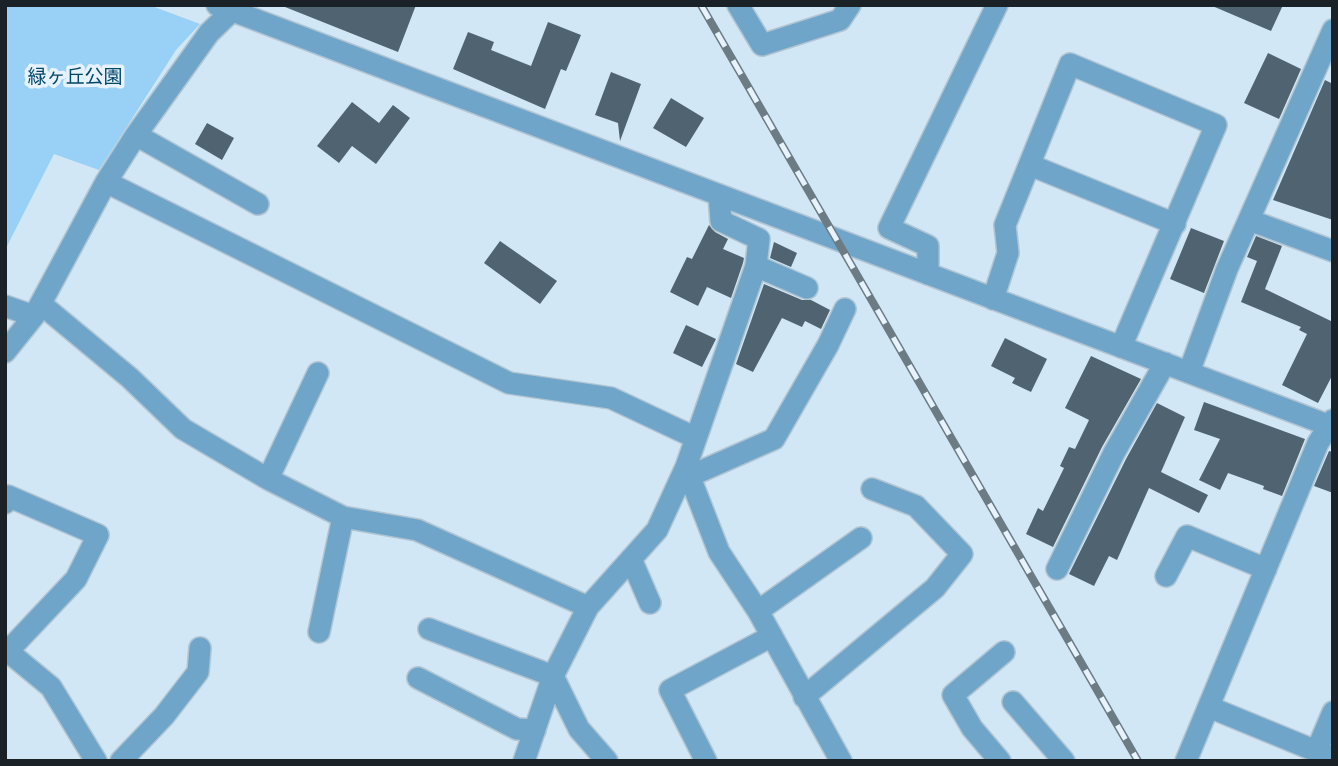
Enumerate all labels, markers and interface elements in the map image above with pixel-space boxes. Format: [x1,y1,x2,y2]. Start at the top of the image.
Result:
park label: 緑ヶ丘公園 [28,66,122,88]

